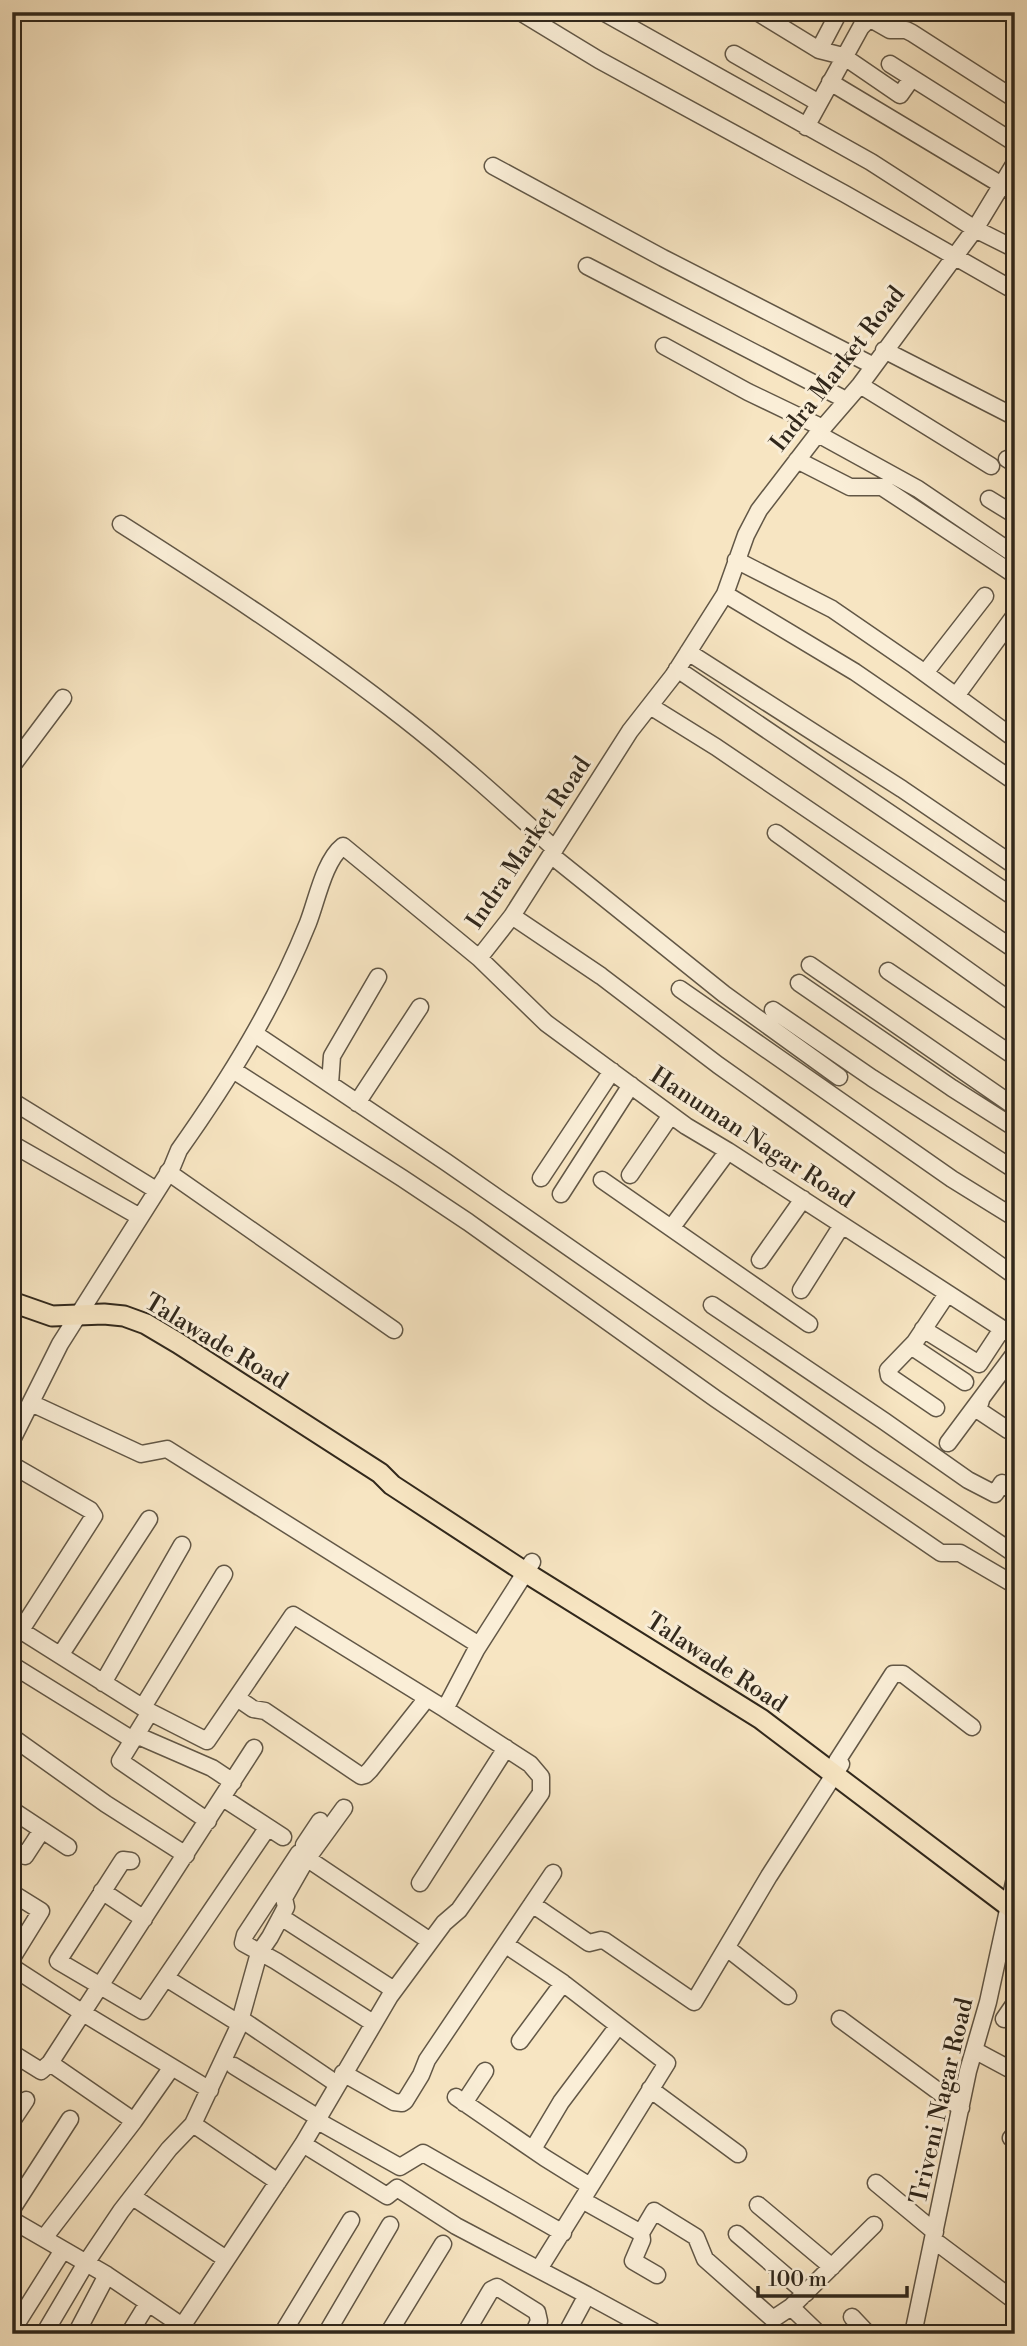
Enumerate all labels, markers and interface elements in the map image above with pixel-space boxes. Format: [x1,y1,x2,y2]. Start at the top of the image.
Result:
street label: Indra Market Road [764,280,912,458]
street label: Indra Market Road [460,751,598,935]
street label: Hanuman Nagar Road [644,1061,860,1215]
street label: Talawade Road [139,1287,293,1397]
street label: Talawade Road [640,1606,792,1720]
street label: Triveni Nagar Road [904,1995,980,2207]
scale bar [758,2255,906,2299]
text: 100 m [768,2267,827,2293]

